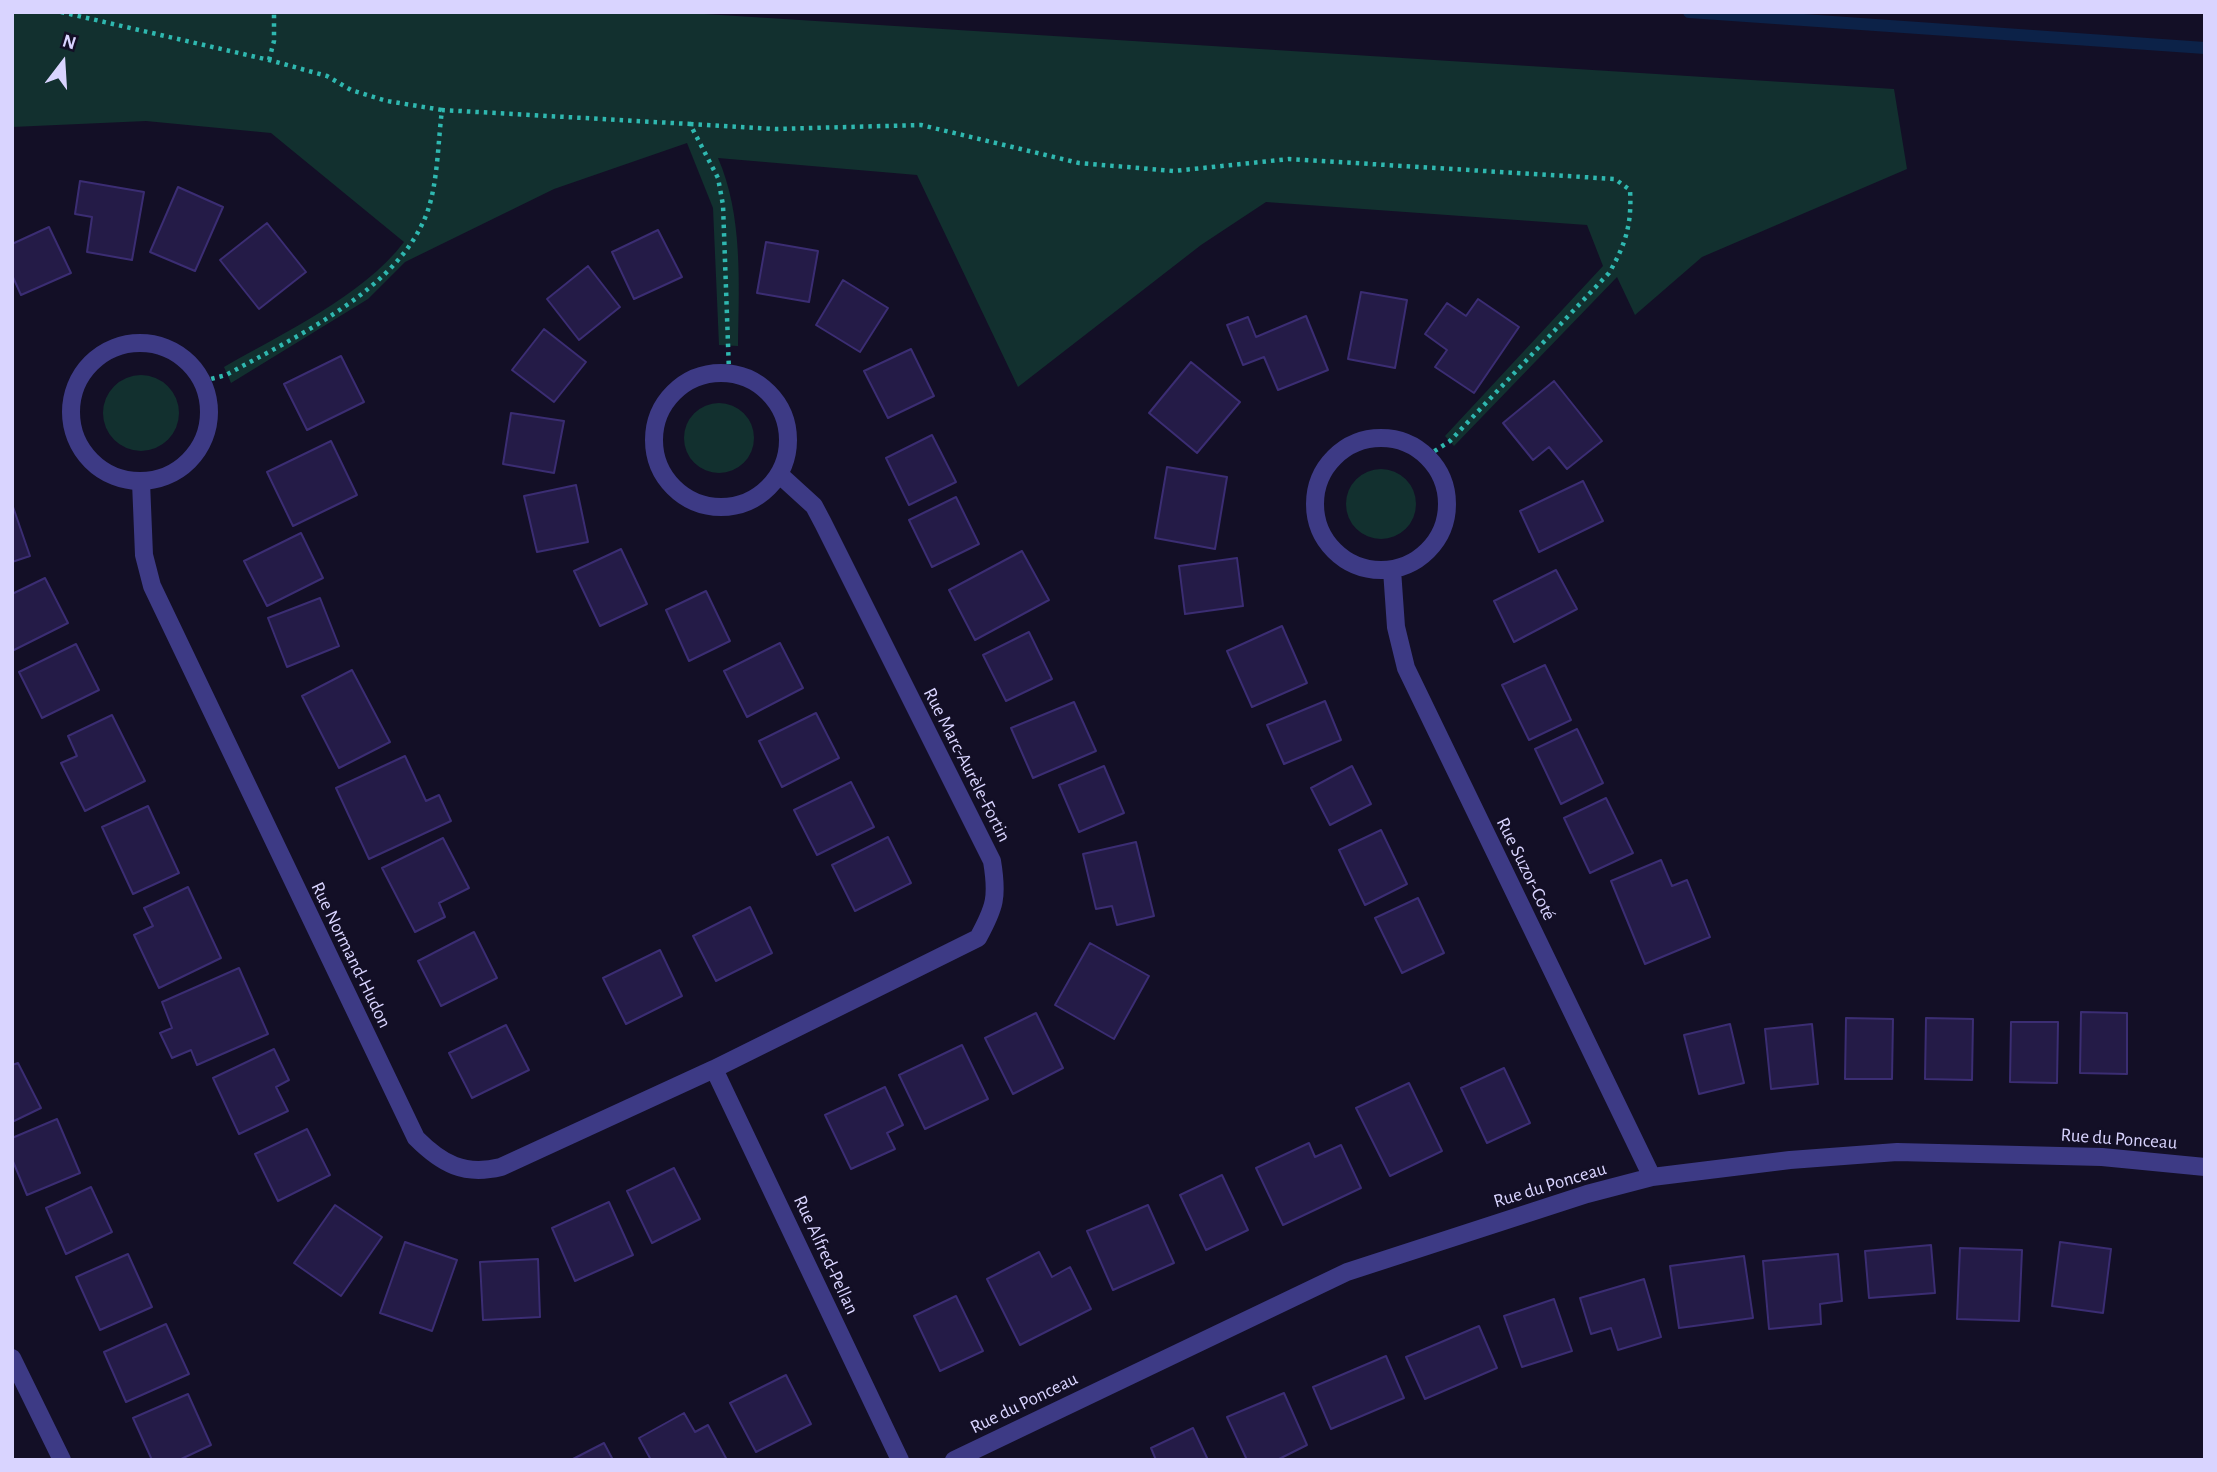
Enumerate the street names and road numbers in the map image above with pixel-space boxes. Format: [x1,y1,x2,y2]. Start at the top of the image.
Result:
street label: Rue Marc-Aurèle-Fortin [918,684,1016,846]
street label: Rue Suzor-Coté [1491,814,1561,924]
street label: Rue Normand-Hudon [306,878,396,1032]
street label: Rue du Ponceau [2060,1124,2178,1154]
street label: Rue du Ponceau [1491,1157,1609,1213]
street label: Rue Alfred-Pellan [788,1192,864,1318]
street label: Rue du Ponceau [966,1367,1082,1439]

